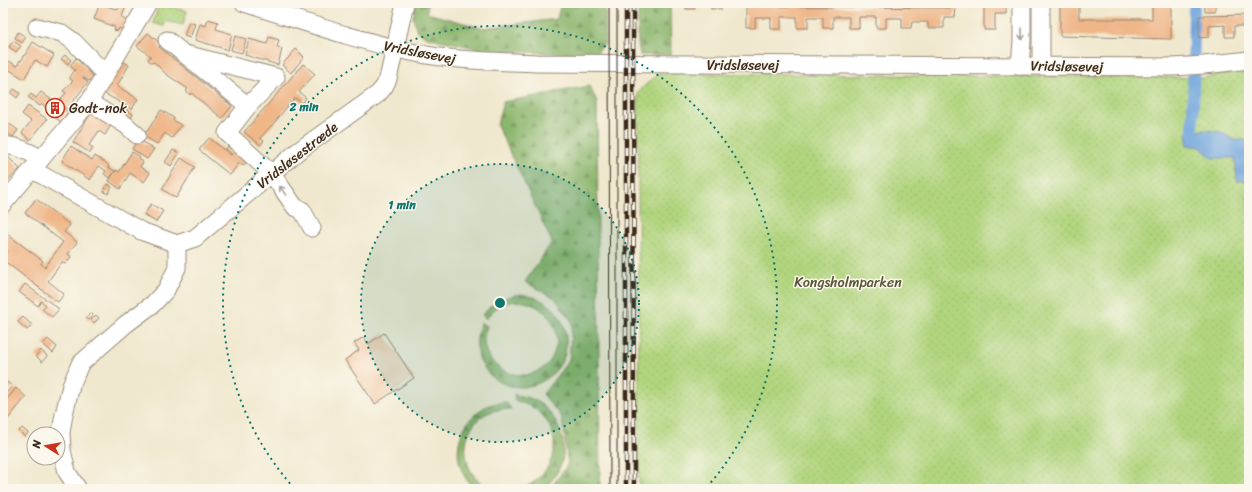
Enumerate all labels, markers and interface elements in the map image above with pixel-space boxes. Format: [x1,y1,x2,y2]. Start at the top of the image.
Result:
one-way arrow [1018,27,1026,40]
street label: Vridsløsevej [382,33,458,72]
street label: Vridsløsevej [707,53,780,78]
street label: Vridsløsevej [1030,53,1104,80]
place label: Godt-nok [69,96,128,121]
text: 2 min [288,96,319,118]
building icon: Godt-nok [44,97,66,119]
street label: Vridsløsestræde [251,115,344,195]
one-way arrow [279,185,287,196]
text: 1 min [388,194,416,216]
park label: Kongsholmparken [794,270,902,295]
centre of rings [493,296,507,310]
north arrow [26,426,66,466]
text: N [26,438,47,451]

